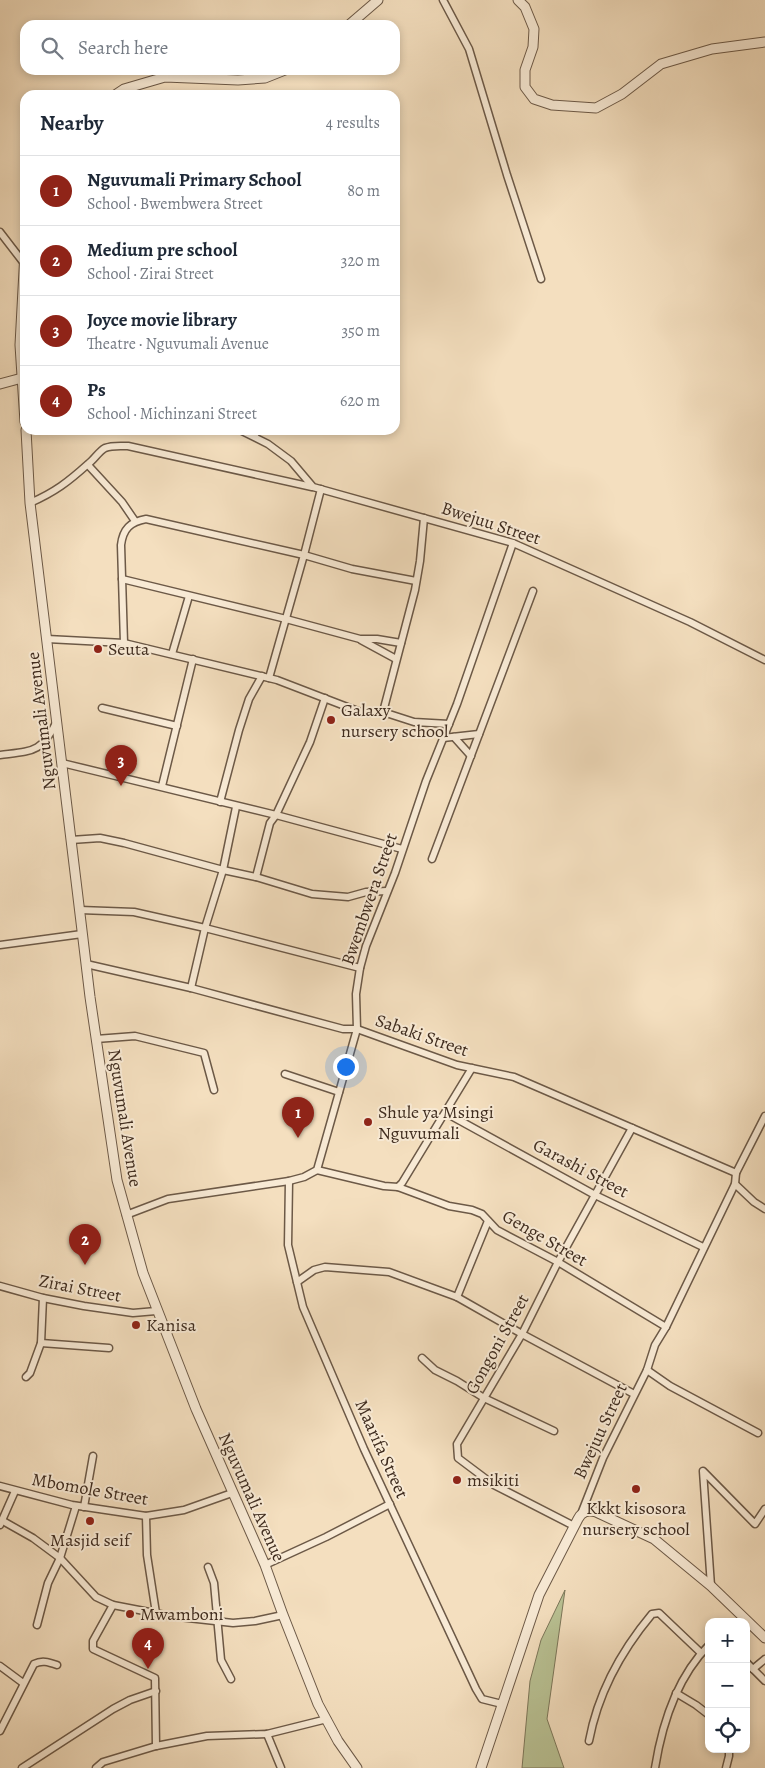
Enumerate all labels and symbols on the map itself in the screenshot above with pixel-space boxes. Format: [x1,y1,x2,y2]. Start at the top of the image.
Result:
street label: Bwejuu Street [438,496,544,550]
place label: Seuta [108,637,150,661]
marker: Seuta [92,643,104,655]
street label: Nguvumali Avenue [21,651,61,791]
place label: Galaxy nursery school [341,698,449,743]
marker: Galaxy nursery school [325,714,337,726]
pin: 3 [105,745,137,786]
street label: Bwembwera Street [335,830,403,968]
street label: Sabaki Street [372,1008,472,1062]
street label: Nguvumali Avenue [102,1047,148,1189]
your location [333,1054,359,1080]
pin: 1 [282,1097,314,1138]
place label: Shule ya Msingi Nguvumali [378,1100,494,1145]
marker: Shule ya Msingi Nguvumali [362,1116,374,1128]
street label: Garashi Street [529,1133,633,1203]
street label: Genge Street [498,1204,592,1272]
pin: 2 [69,1224,101,1265]
street label: Zirai Street [37,1268,123,1308]
street label: Gongoni Street [460,1289,534,1398]
place label: Kanisa [146,1313,197,1337]
marker: Kanisa [130,1319,142,1331]
street label: Bwejuu Street [567,1379,633,1483]
street label: Maarifa Street [350,1396,414,1502]
street label: Nguvumali Avenue [213,1429,291,1565]
street label: Mbomole Street [30,1467,150,1511]
place label: msikiti [467,1468,519,1492]
marker: msikiti [451,1474,463,1486]
marker: Kkkt kisosora nursery school [630,1483,642,1495]
place label: Kkkt kisosora nursery school [582,1496,690,1541]
marker: Masjid seif [84,1515,96,1527]
place label: Masjid seif [50,1528,133,1552]
place label: Mwamboni [140,1602,224,1626]
marker: Mwamboni [124,1608,136,1620]
pin: 4 [132,1628,164,1669]

